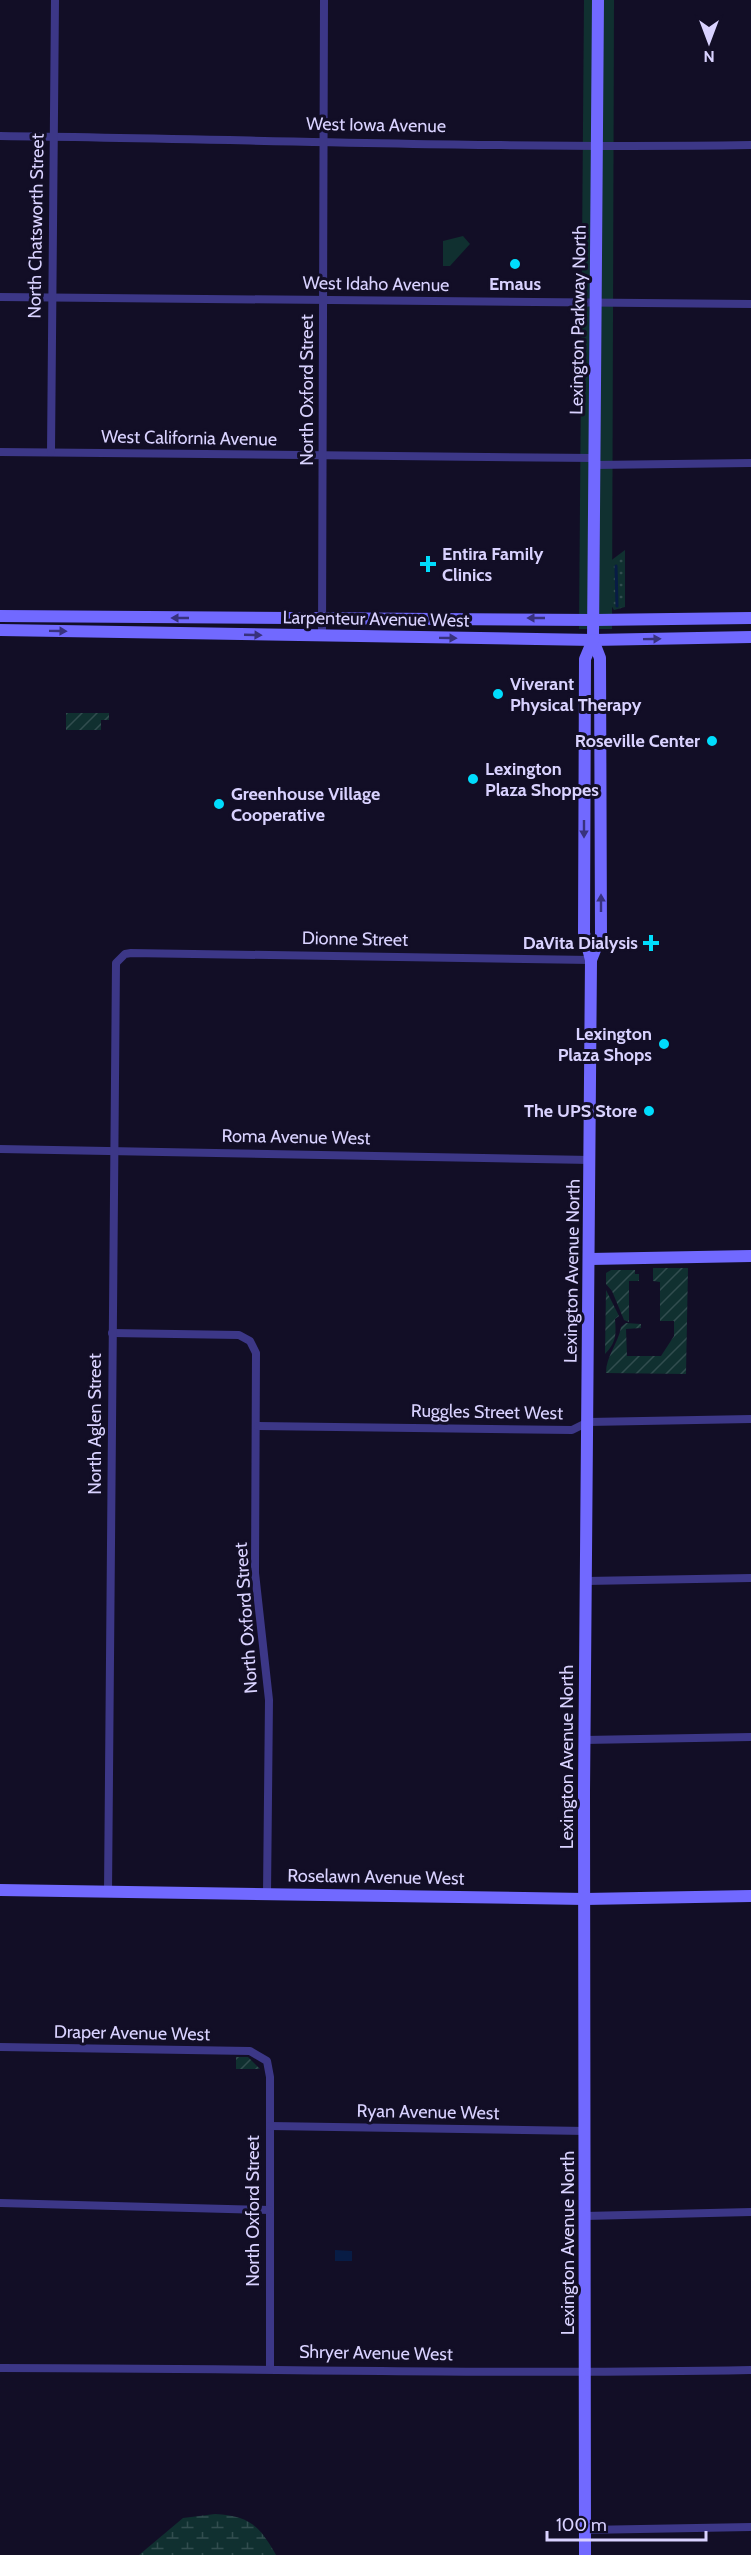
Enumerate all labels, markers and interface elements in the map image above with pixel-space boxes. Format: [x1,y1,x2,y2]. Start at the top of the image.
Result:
north arrow [679,12,739,72]
text: N [703,47,715,66]
street label: West Iowa Avenue [306,113,446,137]
street label: North Chatsworth Street [23,133,49,319]
street label: Lexington Parkway North [565,225,591,415]
marker: Emaus [508,257,522,271]
street label: West Idaho Avenue [302,272,450,296]
place label: Emaus [489,273,541,295]
street label: North Oxford Street [296,314,318,466]
street label: West California Avenue [101,425,277,451]
place label: Entira Family Clinics [442,543,544,586]
marker: Entira Family Clinics [419,555,437,573]
street label: Larpenteur Avenue West [282,606,470,632]
one-way arrow [170,613,189,622]
one-way arrow [526,613,545,623]
one-way arrow [49,626,68,636]
one-way arrow [244,631,263,640]
one-way arrow [439,633,458,643]
one-way arrow [642,634,661,644]
place label: Viverant Physical Therapy [510,673,642,716]
marker: Viverant Physical Therapy [491,687,505,701]
place label: Roseville Center [575,730,700,752]
marker: Roseville Center [705,734,719,748]
place label: Lexington Plaza Shoppes [485,758,599,801]
marker: Lexington Plaza Shoppes [466,772,480,786]
place label: Greenhouse Village Cooperative [231,783,380,826]
marker: Greenhouse Village Cooperative [212,797,226,811]
one-way arrow [579,819,589,838]
one-way arrow [596,893,606,912]
street label: Dionne Street [302,927,408,951]
place label: DaVita Dialysis [523,932,638,954]
marker: DaVita Dialysis [642,934,660,952]
place label: Lexington Plaza Shops [558,1023,652,1066]
marker: Lexington Plaza Shops [657,1037,671,1051]
place label: The UPS Store [524,1100,637,1122]
marker: The UPS Store [642,1104,656,1118]
street label: Roma Avenue West [221,1125,371,1149]
street label: Lexington Avenue North [559,1179,585,1363]
street label: North Aglen Street [84,1353,106,1495]
street label: Ruggles Street West [411,1400,563,1424]
street label: North Oxford Street [230,1542,262,1694]
street label: Lexington Avenue North [556,1665,578,1849]
street label: Roselawn Avenue West [287,1864,465,1890]
street label: Draper Avenue West [54,2021,210,2045]
street label: Ryan Avenue West [356,2100,500,2124]
street label: North Oxford Street [242,2135,264,2287]
street label: Lexington Avenue North [557,2151,579,2335]
street label: Shryer Avenue West [299,2341,453,2365]
scale bar [547,2504,706,2542]
text: 100 m [556,2514,607,2536]

